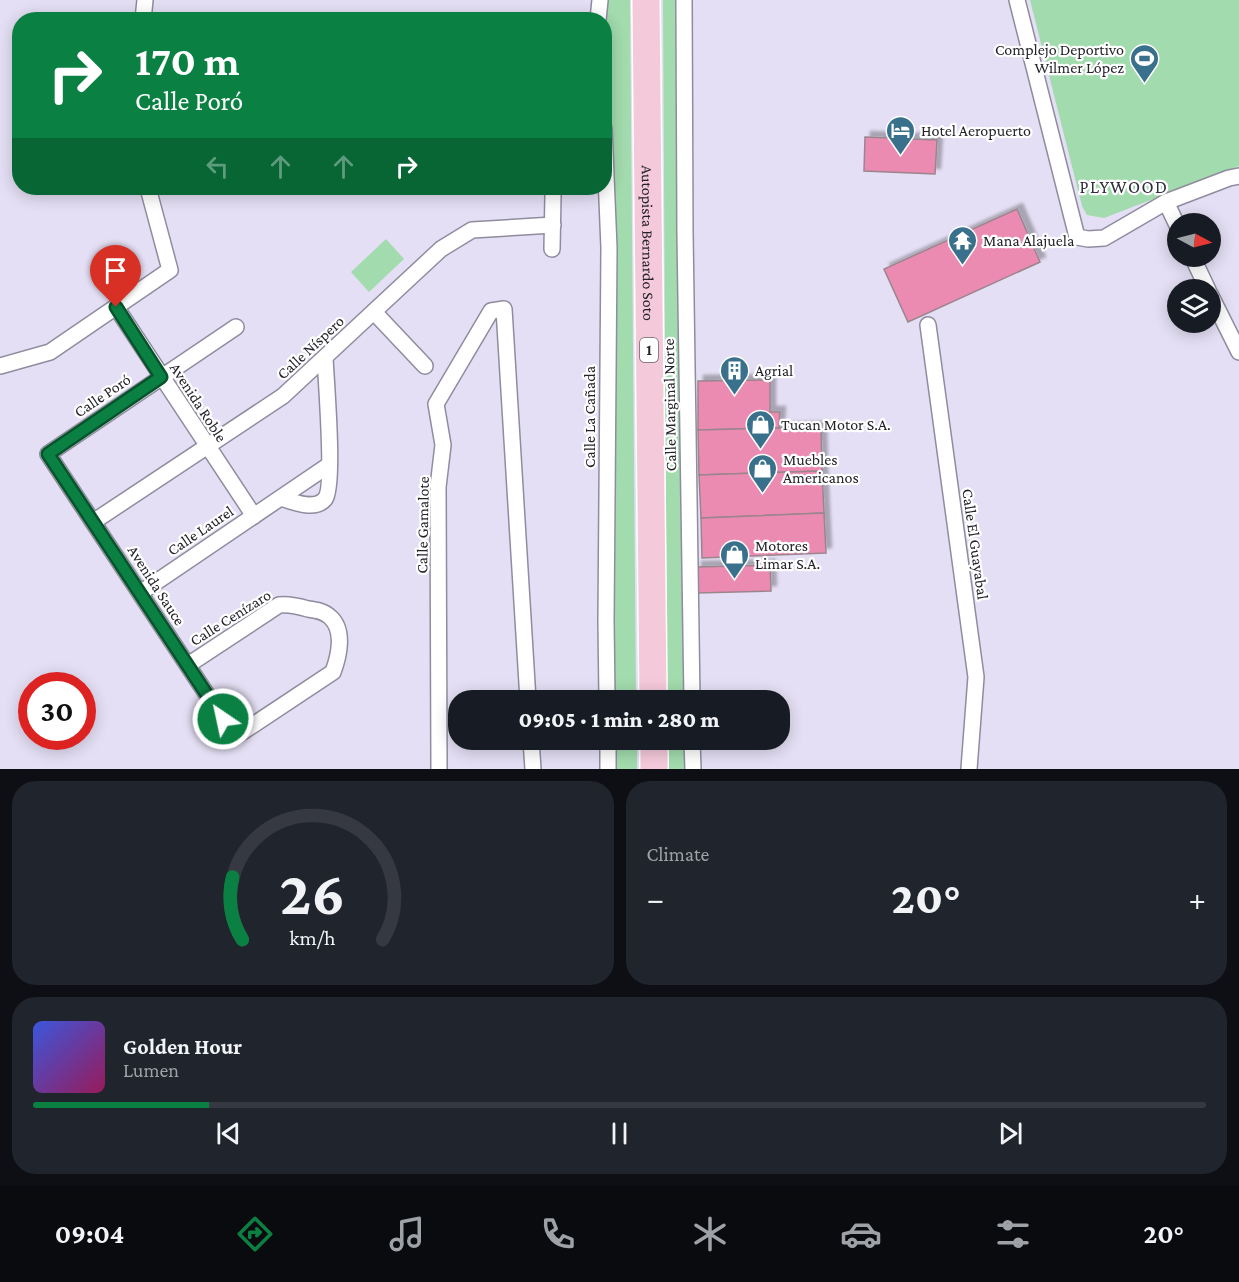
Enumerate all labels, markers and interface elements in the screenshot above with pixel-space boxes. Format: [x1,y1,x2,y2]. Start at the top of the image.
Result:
icon: right [36,36,114,114]
text: 170 m [135,37,240,84]
place label: Complejo Deportivo Wilmer López [995,41,1124,77]
sports icon: Complejo Deportivo Wilmer López [1129,42,1161,84]
text: Calle Poró [135,86,243,116]
hotel icon: Hotel Aeropuerto [884,114,916,156]
place label: Hotel Aeropuerto [921,122,1031,140]
icon: left [201,150,234,183]
icon: ahead [264,150,297,183]
icon: ahead [327,150,360,183]
icon: right [390,150,423,183]
street label: Autopista Bernardo Soto [638,165,657,321]
district label: PLYWOOD [1079,177,1169,197]
north arrow [1167,213,1221,267]
map controls [1167,213,1221,333]
temple icon: Mana Alajuela [946,224,978,266]
place label: Mana Alajuela [983,232,1075,250]
pin [90,245,141,307]
icon: arrive [99,254,132,287]
button: layers [1167,279,1221,333]
street label: Calle Níspero [273,312,348,383]
road number: 1 [640,338,658,362]
street label: Calle Marginal Norte [660,338,680,471]
building icon: Agrial [718,354,750,396]
street label: Avenida Roble [167,360,230,445]
place label: Agrial [755,362,793,380]
street label: Calle La Cañada [581,365,598,468]
street label: Calle Poró [71,370,134,420]
shop icon: Tucan Motor S.A. [744,408,776,450]
place label: Tucan Motor S.A. [781,416,891,433]
place label: Muebles Americanos [783,451,859,486]
shop icon: Muebles Americanos [746,452,778,494]
street label: Calle Gamalote [413,476,432,574]
street label: Calle El Guayabal [958,488,992,601]
street label: Calle Laurel [164,502,236,559]
place label: Motores Limar S.A. [755,537,820,572]
shop icon: Motores Limar S.A. [718,538,750,580]
street label: Avenida Sauce [125,542,189,628]
street label: Calle Cenízaro [187,586,274,649]
speed limit sign: 30 [18,672,96,750]
position arrow [191,687,255,751]
text: 09:05 · 1 min · 280 m [519,707,719,732]
text: Climate [647,843,709,865]
text: 26 [280,858,346,927]
text: 20° [891,873,961,923]
text: − [647,880,664,917]
text: + [1189,880,1206,917]
text: km/h [290,926,336,950]
text: Golden Hour [123,1034,242,1059]
text: Lumen [123,1059,179,1081]
icon: previous [212,1117,245,1150]
icon: pause [603,1117,636,1150]
icon: next [994,1117,1027,1150]
icon: directions [234,1213,276,1255]
icon: music [386,1213,428,1255]
icon: phone [537,1213,579,1255]
icon: climate [689,1213,731,1255]
icon: car [840,1213,882,1255]
icon: filters [992,1213,1034,1255]
text: 09:04 [55,1219,124,1249]
text: 20° [1143,1219,1184,1249]

